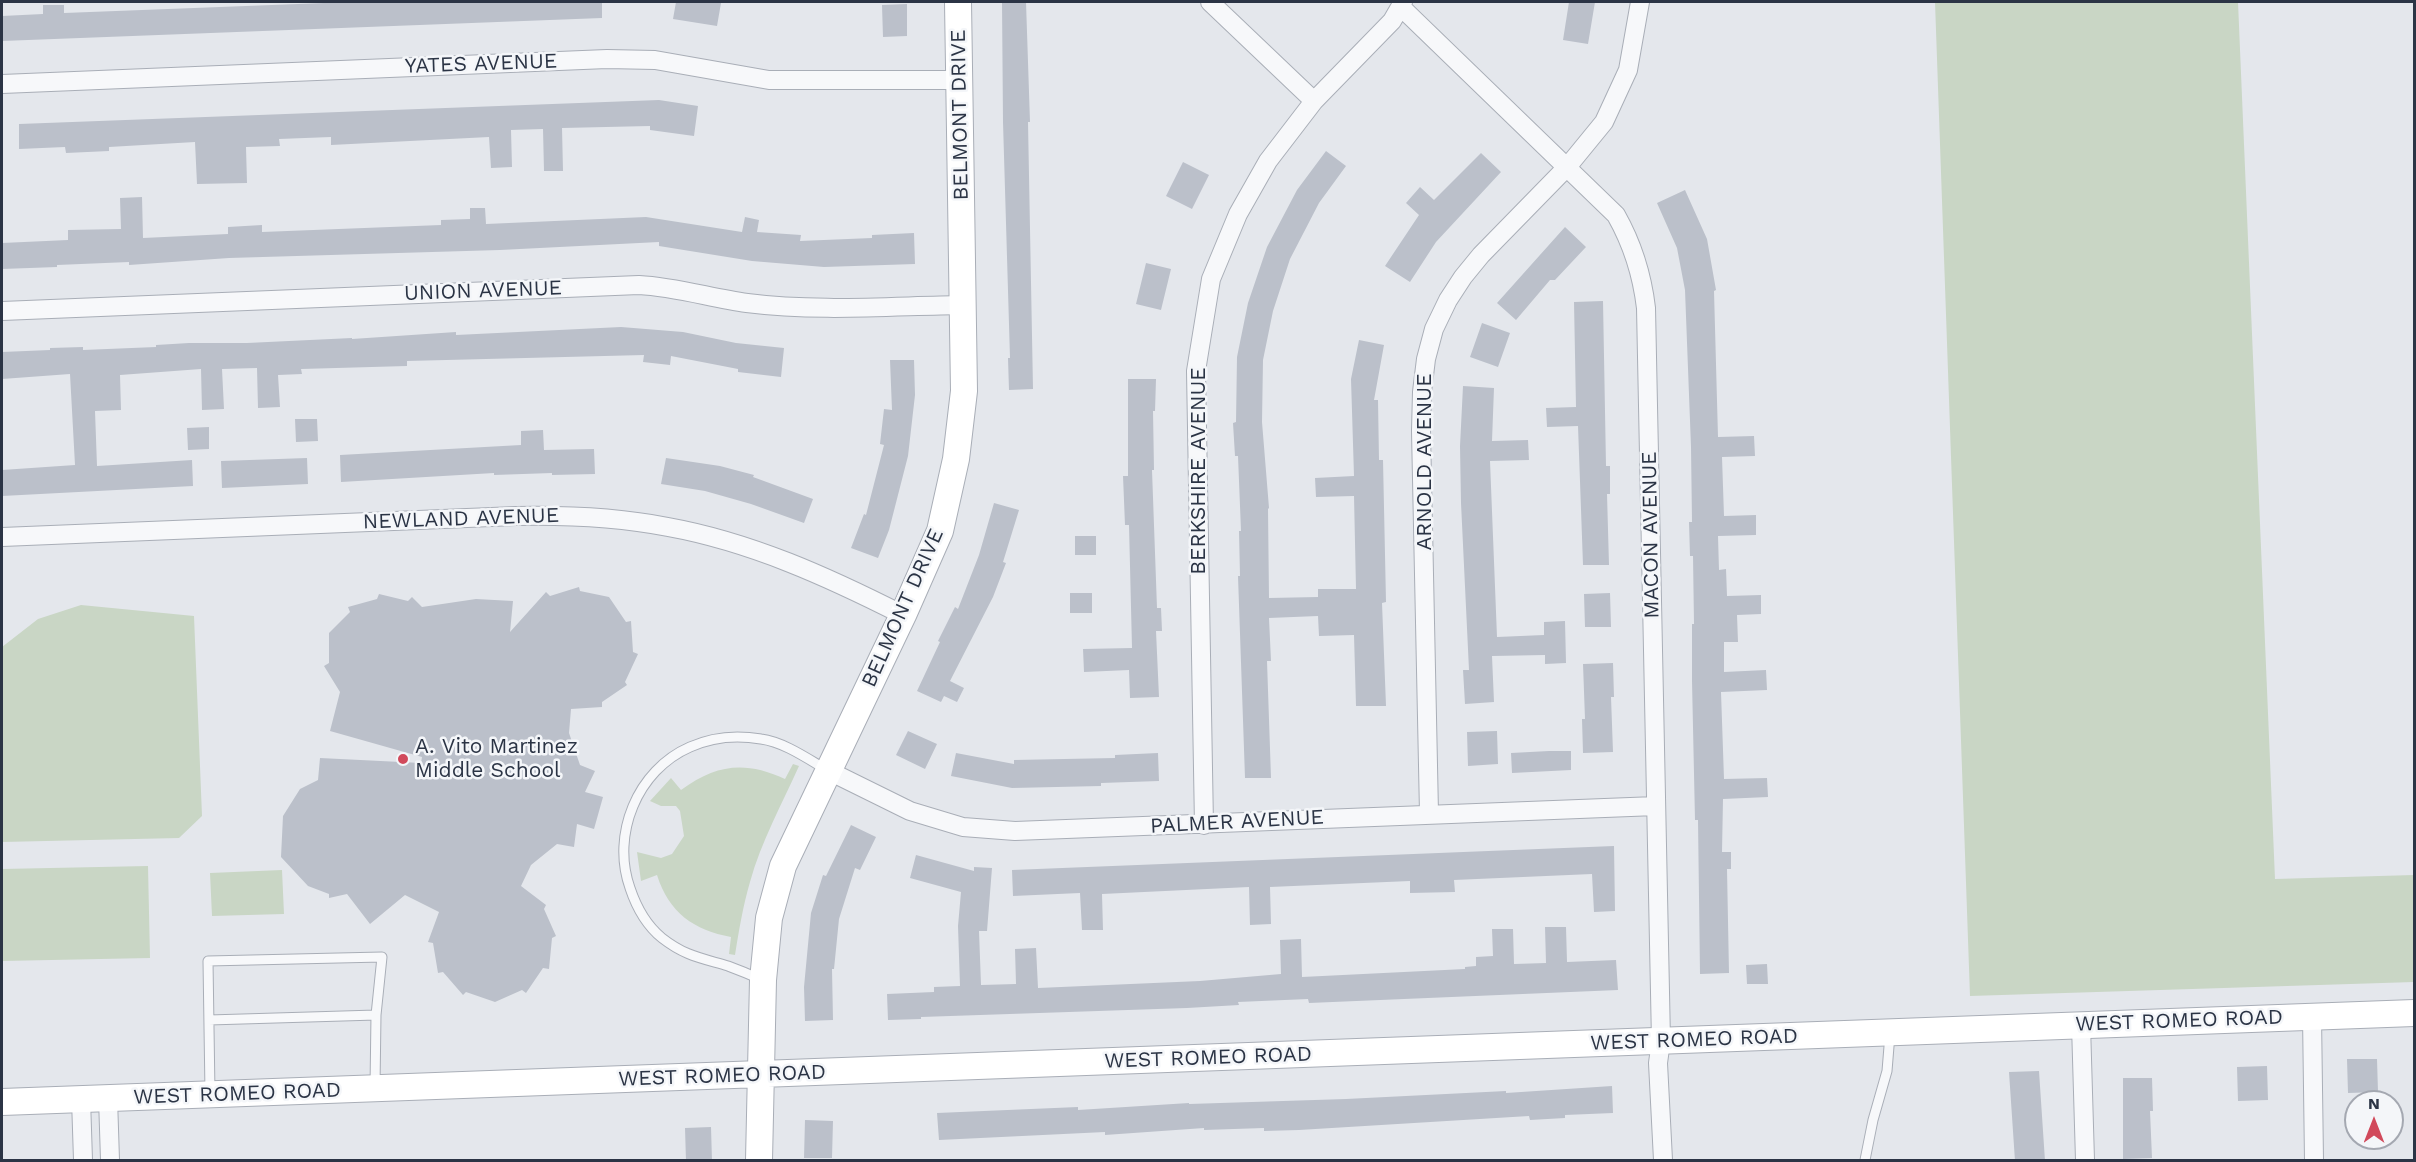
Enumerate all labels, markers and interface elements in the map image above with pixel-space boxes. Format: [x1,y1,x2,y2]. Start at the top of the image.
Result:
street label: BELMONT DRIVE [946,29,974,201]
street label: YATES AVENUE [404,49,558,79]
street label: UNION AVENUE [404,276,562,306]
street label: BERKSHIRE AVENUE [1186,367,1212,575]
street label: ARNOLD AVENUE [1412,373,1438,551]
street label: MACON AVENUE [1637,451,1665,619]
street label: NEWLAND AVENUE [362,503,560,535]
street label: BELMONT DRIVE [857,525,949,691]
place label: A. Vito Martinez Middle School [415,734,578,784]
marker: A. Vito Martinez Middle School [396,752,410,766]
street label: PALMER AVENUE [1149,805,1325,839]
street label: WEST ROMEO ROAD [2075,1005,2283,1037]
street label: WEST ROMEO ROAD [1590,1024,1798,1056]
street label: WEST ROMEO ROAD [1104,1042,1312,1074]
street label: WEST ROMEO ROAD [618,1060,826,1092]
street label: WEST ROMEO ROAD [133,1078,341,1110]
north arrow [2344,1090,2404,1150]
text: N [2368,1094,2380,1113]

